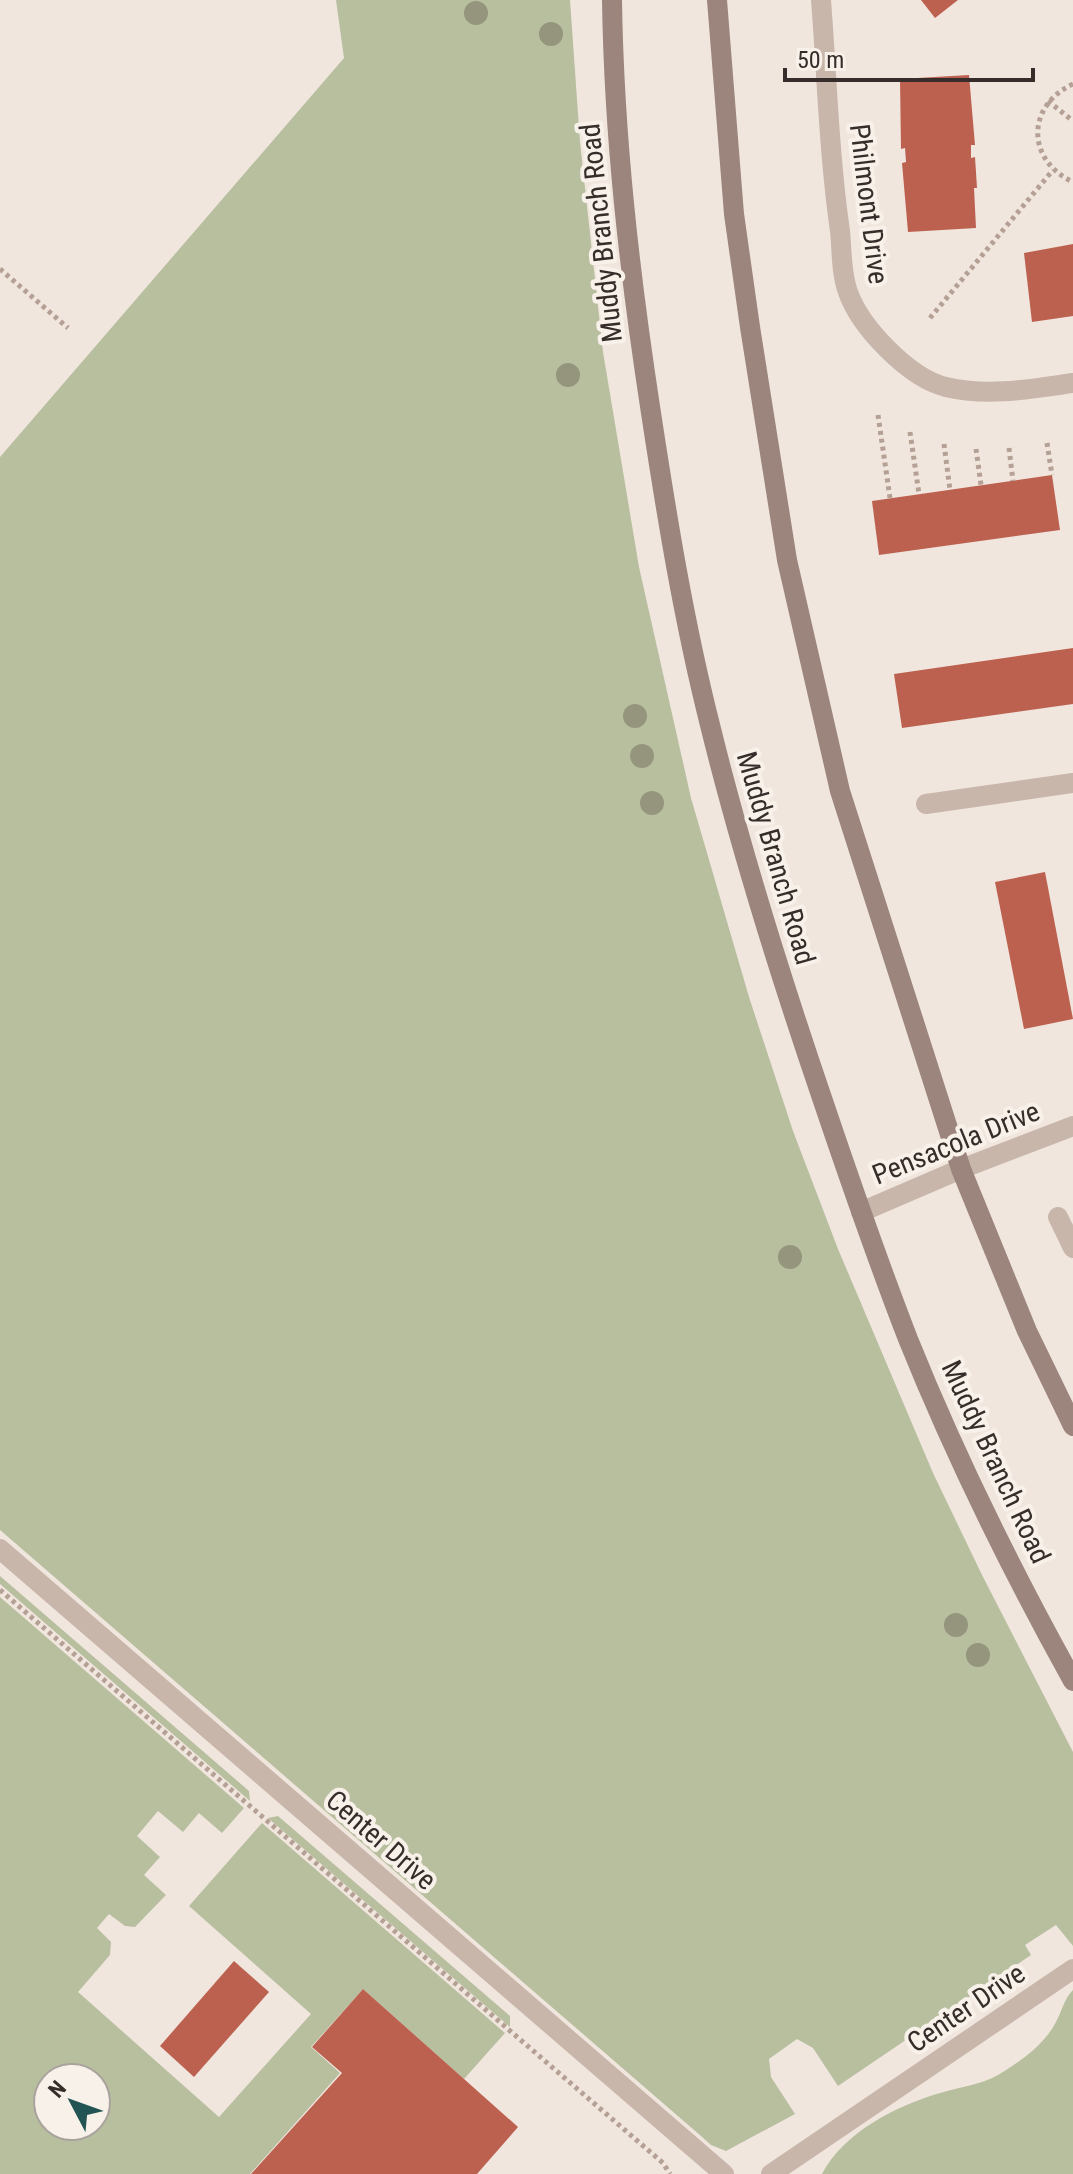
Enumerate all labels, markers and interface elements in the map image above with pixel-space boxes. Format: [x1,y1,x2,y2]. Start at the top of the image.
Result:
scale bar [785,32,1033,82]
text: 50 m [797,46,844,74]
street label: Muddy Branch Road [573,122,629,344]
street label: Philmont Drive [843,122,895,286]
street label: Muddy Branch Road [730,748,822,968]
street label: Pensacola Drive [868,1094,1044,1192]
street label: Muddy Branch Road [935,1355,1057,1569]
street label: Center Drive [319,1783,443,1897]
street label: Center Drive [901,1957,1031,2059]
north arrow [32,2062,112,2142]
text: N [43,2076,71,2102]

